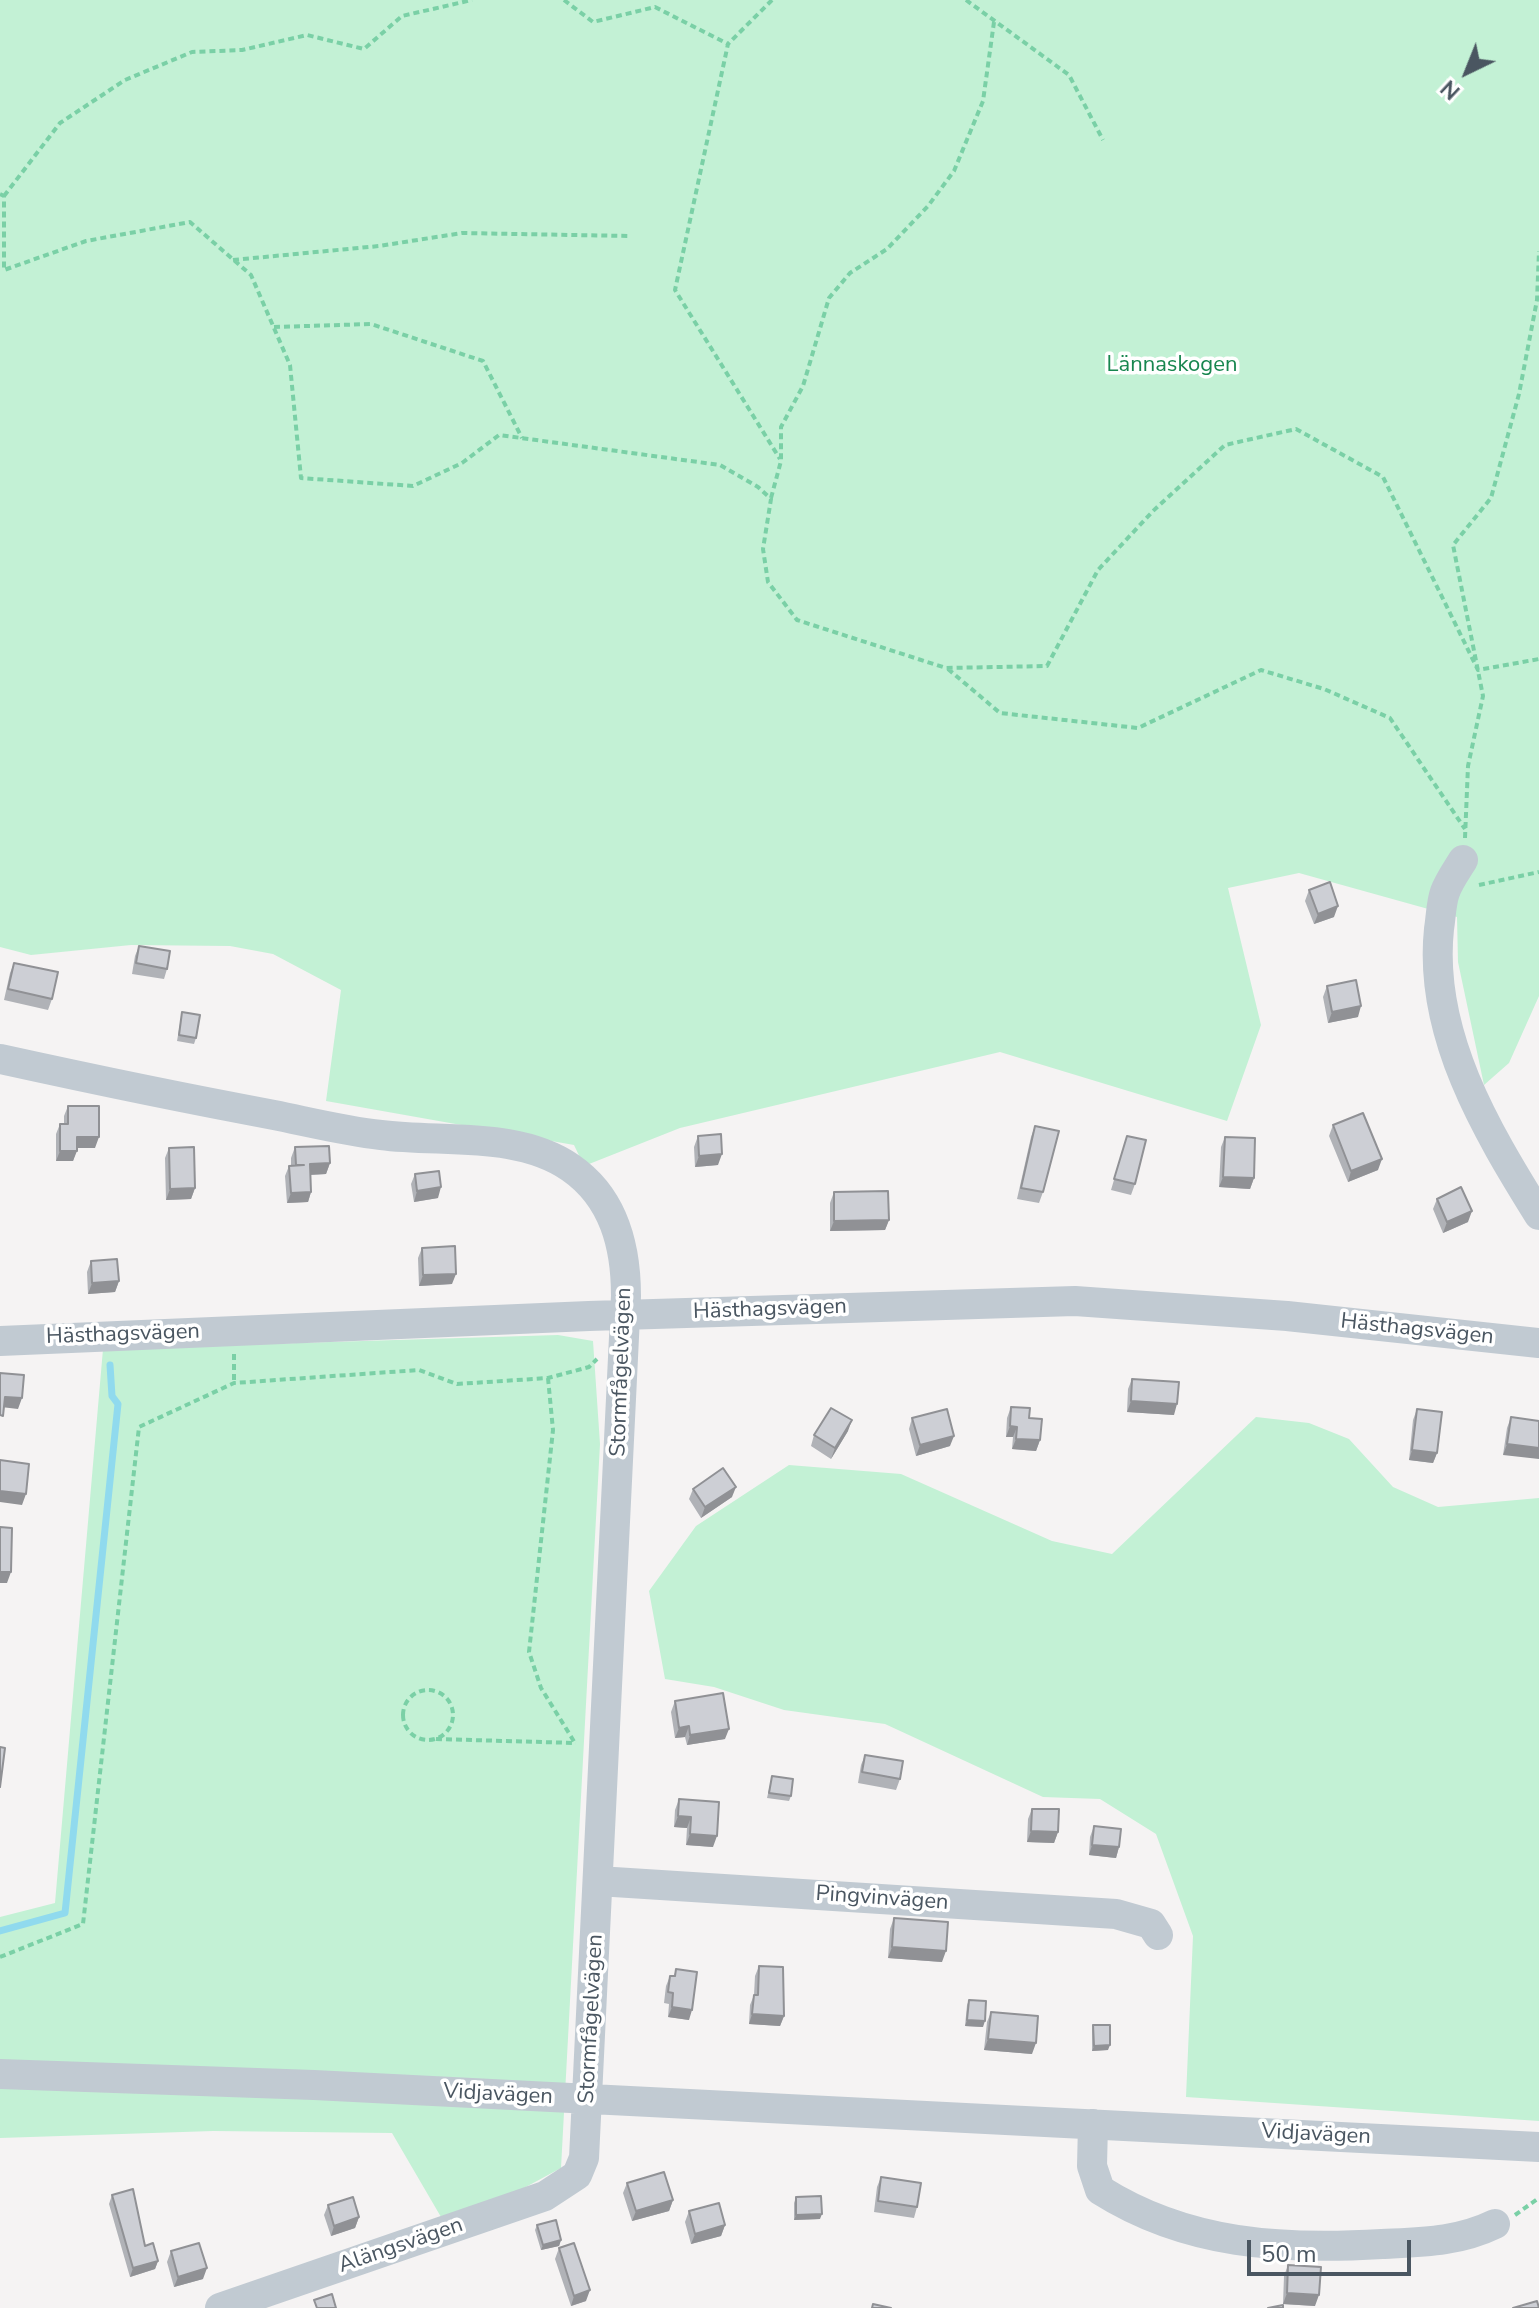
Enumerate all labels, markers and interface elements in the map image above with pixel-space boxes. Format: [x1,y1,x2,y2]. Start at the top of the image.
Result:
north arrow [1427,32,1507,112]
text: N [1434,73,1467,106]
park label: Lännaskogen [1107,353,1237,379]
street label: Stormfågelvägen [606,1287,638,1457]
street label: Hästhagsvägen [693,1294,847,1326]
street label: Hästhagsvägen [1339,1309,1495,1351]
street label: Hästhagsvägen [46,1319,200,1351]
street label: Pingvinvägen [815,1881,949,1917]
street label: Stormfågelvägen [574,1934,610,2104]
street label: Vidjavägen [443,2079,553,2111]
street label: Vidjavägen [1261,2119,1371,2151]
street label: Alängsvägen [335,2212,467,2280]
scale bar [1251,2224,1415,2274]
text: 50 m [1261,2238,1317,2270]

